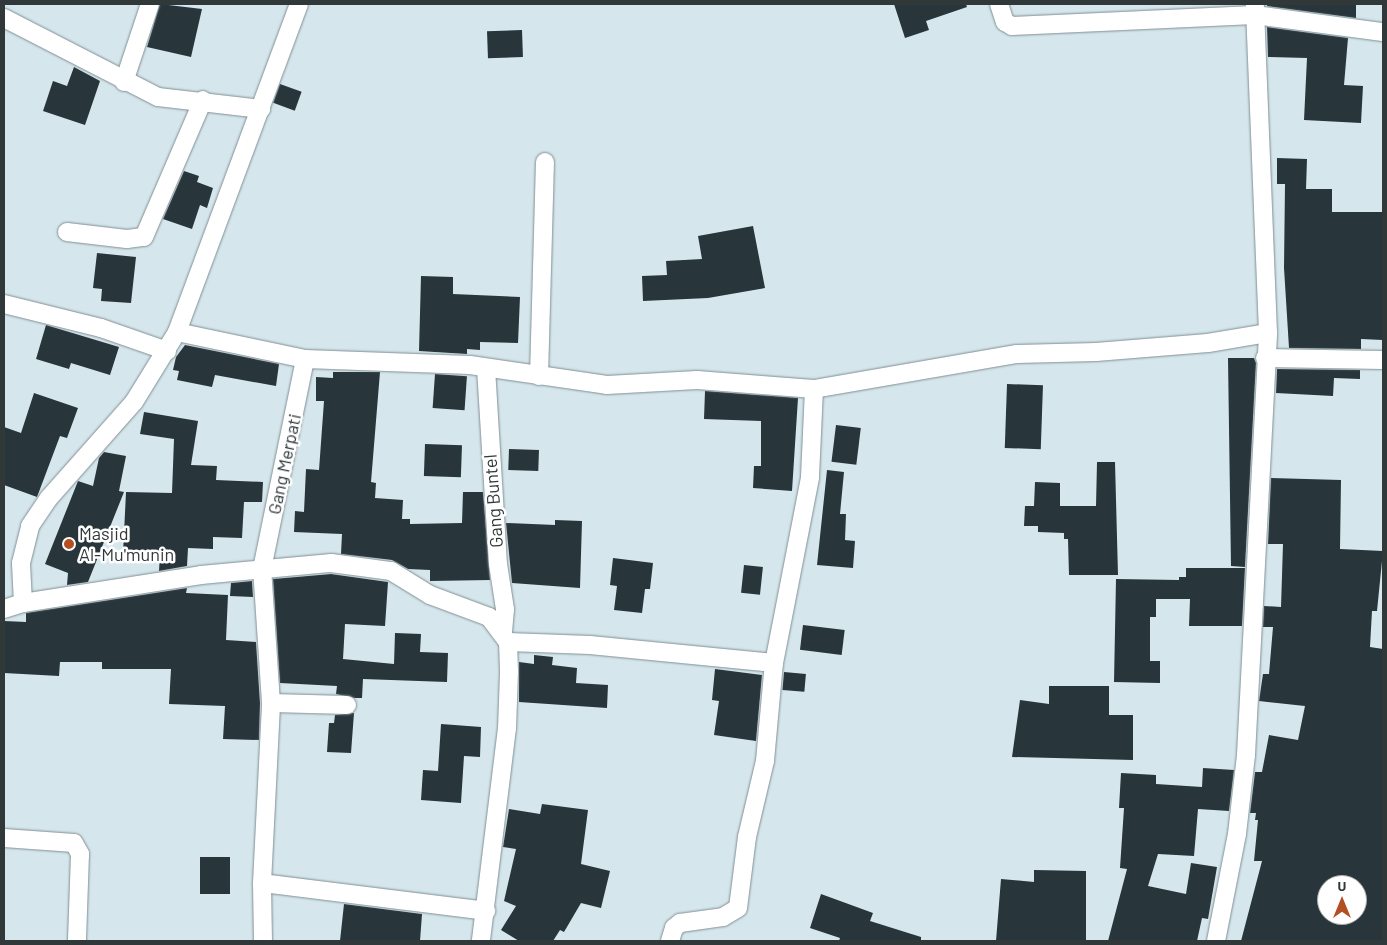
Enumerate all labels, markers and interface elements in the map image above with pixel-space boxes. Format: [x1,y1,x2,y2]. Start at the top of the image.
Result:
street label: Gang Merpati [263,412,305,516]
street label: Gang Buntel [479,454,507,548]
place label: Masjid Al-Mu'munin [79,523,174,566]
marker: Masjid Al-Mu'munin [63,538,75,550]
north arrow [1317,875,1367,925]
text: U [1338,877,1346,894]

